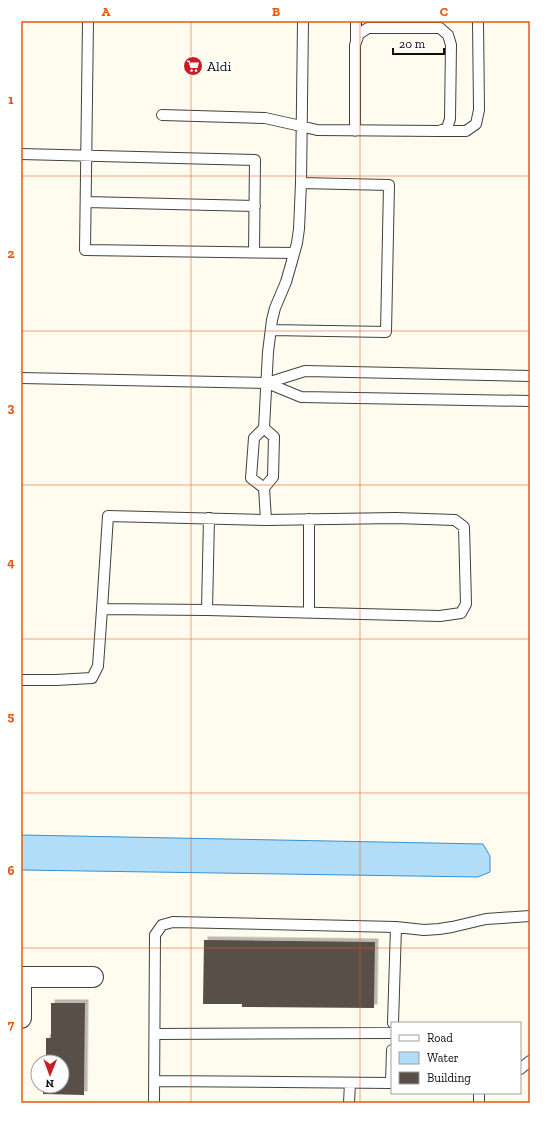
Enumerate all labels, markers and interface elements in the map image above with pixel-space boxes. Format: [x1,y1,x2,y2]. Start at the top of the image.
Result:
text: A [102,4,111,19]
text: B [272,4,280,19]
text: C [440,4,448,19]
scale bar [393,30,444,56]
text: 20 m [399,37,426,51]
supermarket icon: Aldi [182,55,204,77]
place label: Aldi [207,58,231,75]
text: 1 [8,92,14,107]
text: 2 [8,246,15,261]
text: 3 [8,400,15,415]
text: 4 [7,555,15,570]
text: 5 [8,709,15,724]
text: 6 [8,863,15,878]
text: 7 [8,1017,15,1032]
legend [391,1022,521,1094]
text: Road [427,1031,453,1045]
text: Water [427,1051,459,1065]
north arrow [30,1054,70,1094]
text: Building [427,1071,471,1085]
text: N [45,1077,54,1090]

